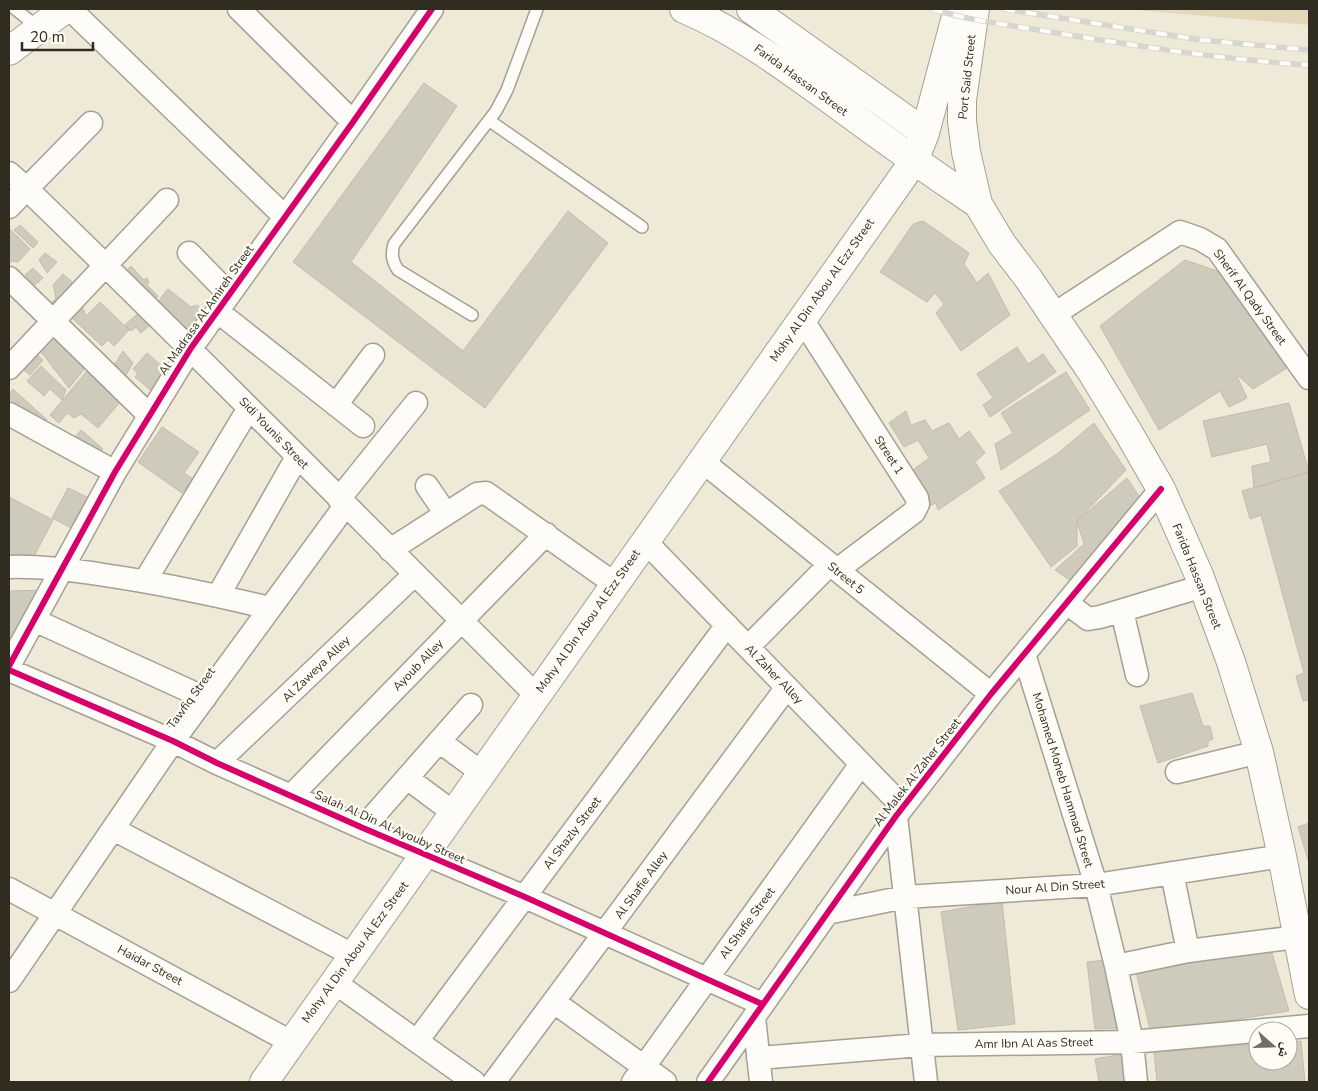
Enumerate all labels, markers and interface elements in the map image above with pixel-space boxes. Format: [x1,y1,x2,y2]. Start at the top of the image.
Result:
scale bar [22,20,94,52]
text: 20 m [30,27,65,47]
street label: Port Said Street [955,33,979,120]
street label: Farida Hassan Street [751,41,852,120]
street label: Mohy Al Din Abou Al Ezz Street [766,215,878,365]
street label: Al Madrasa Al Amireh Street [155,241,258,378]
street label: Sherif Al Qady Street [1210,246,1291,349]
street label: Sidi Younis Street [236,394,313,473]
street label: Street 1 [871,433,907,477]
street label: Farida Hassan Street [1169,521,1226,632]
street label: Mohy Al Din Abou Al Ezz Street [532,546,644,696]
street label: Street 5 [824,558,868,598]
street label: Al Zaweya Alley [279,632,354,706]
street label: Ayoub Alley [389,635,447,694]
street label: Al Zaher Alley [741,641,807,708]
street label: Tawfiq Street [163,663,219,732]
street label: Mohamed Moheb Hammad Street [1029,691,1098,870]
street label: Al Malek Al Zaher Street [870,714,965,829]
street label: Salah Al Din Al Ayouby Street [312,787,468,868]
street label: Al Shazly Street [539,793,605,873]
street label: Al Shafie Alley [611,847,672,922]
street label: Nour Al Din Street [1005,875,1106,898]
street label: Mohy Al Din Abou Al Ezz Street [298,877,412,1026]
street label: Al Shafie Street [716,883,779,962]
street label: Haidar Street [115,941,186,989]
north arrow [1248,1021,1298,1071]
street label: Amr Ibn Al Aas Street [975,1034,1094,1052]
text: ش [1273,1040,1296,1061]

